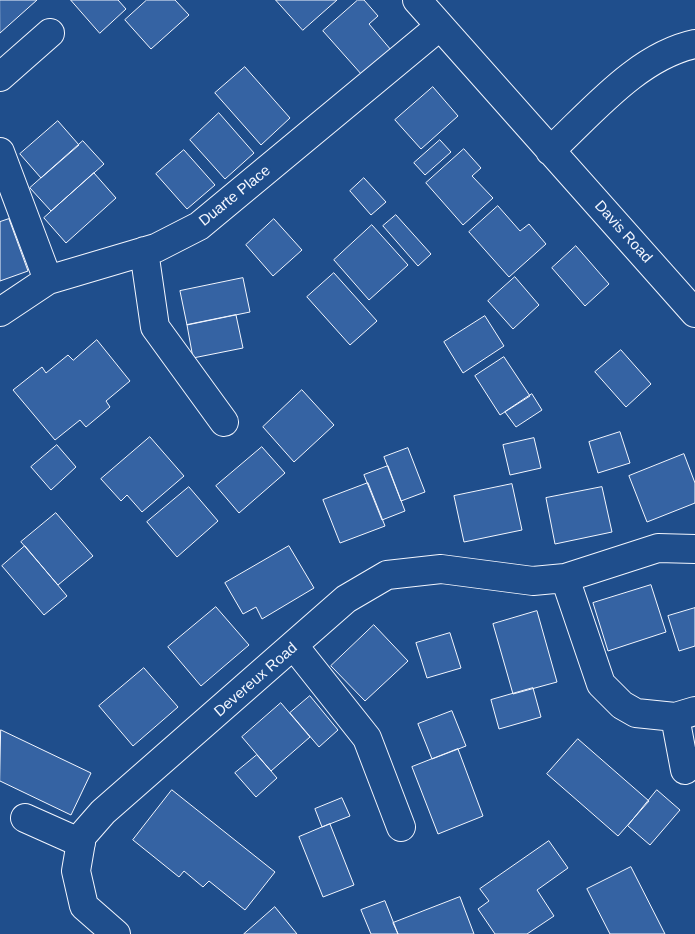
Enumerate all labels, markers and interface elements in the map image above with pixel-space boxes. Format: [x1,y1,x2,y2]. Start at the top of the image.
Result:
street label: Duarte Place [196,162,274,230]
street label: Davis Road [590,197,656,267]
street label: Devereux Road [211,639,301,721]

